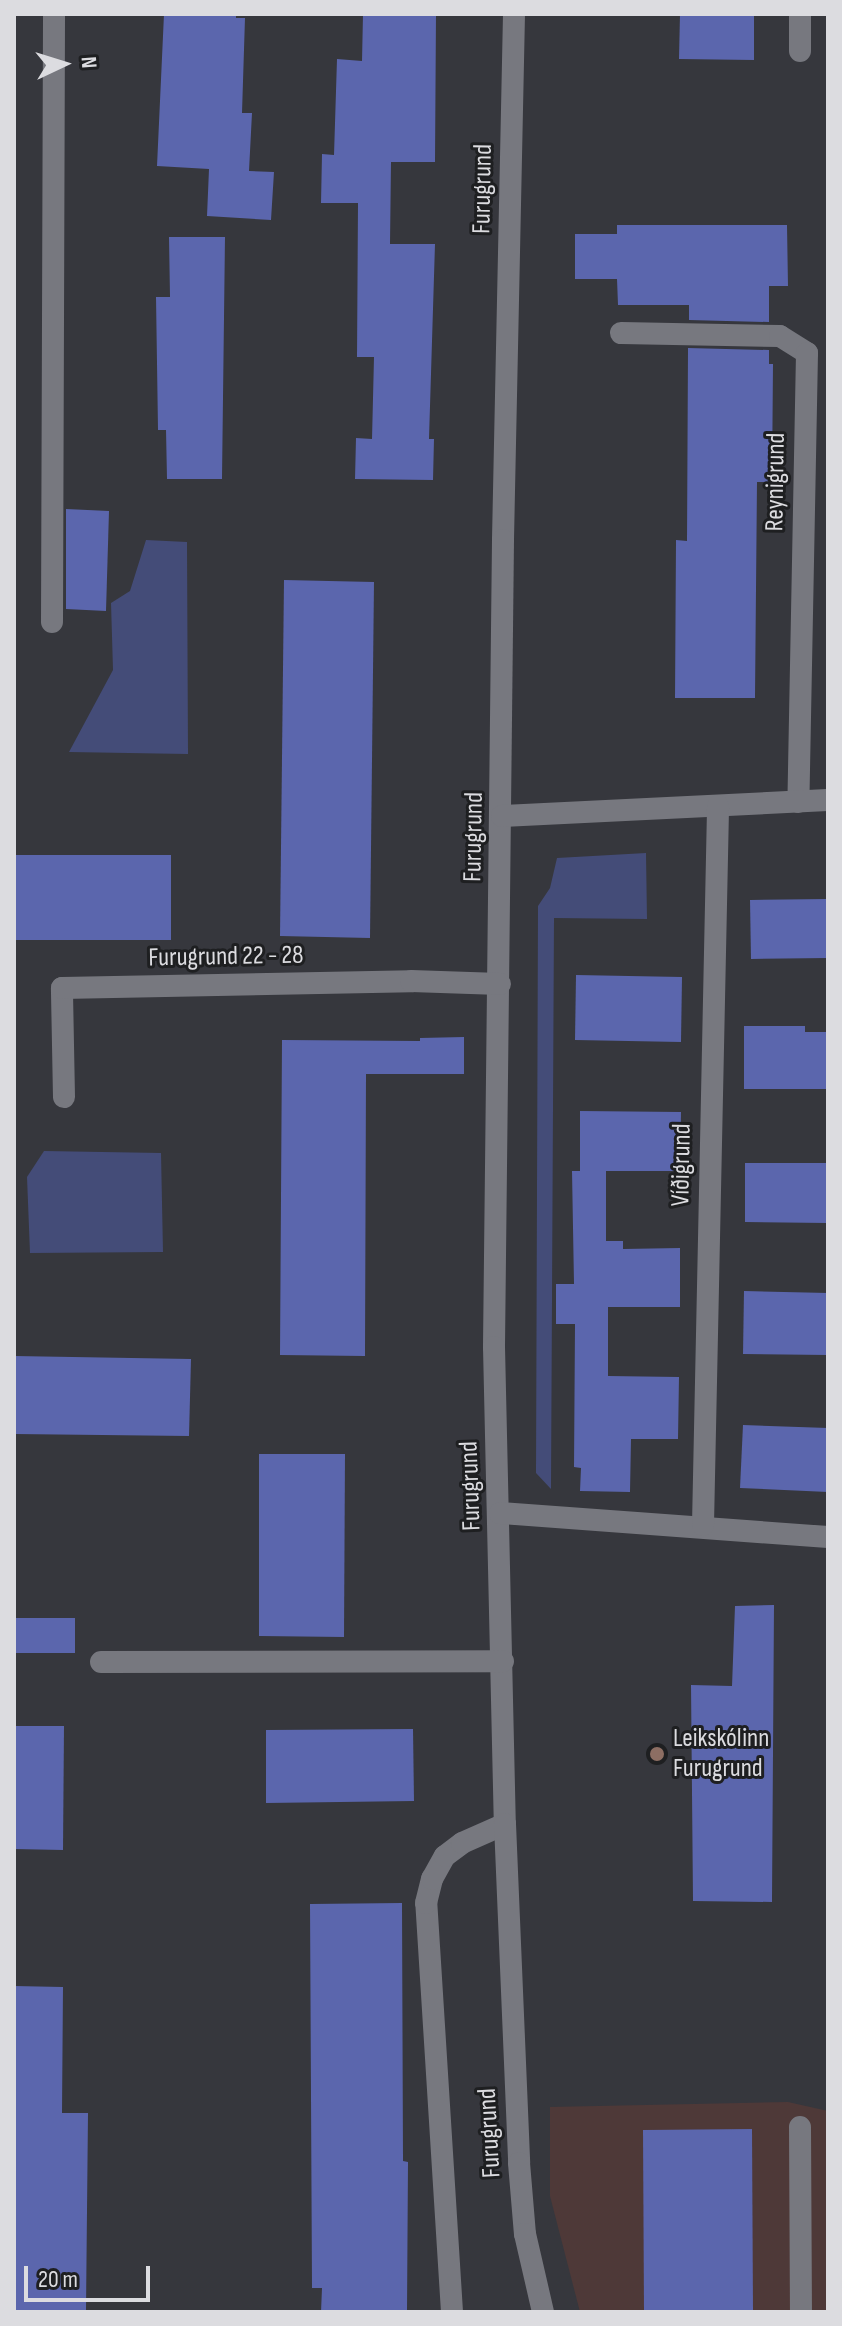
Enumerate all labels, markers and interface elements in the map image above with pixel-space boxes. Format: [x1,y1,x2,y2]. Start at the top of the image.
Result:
north arrow [24,24,104,104]
text: N [75,55,102,69]
street label: Furugrund [467,144,499,234]
street label: Reynigrund [760,432,792,532]
street label: Furugrund [458,792,490,882]
street label: Furugrund 22 - 28 [148,940,304,974]
street label: Víðigrund [666,1123,698,1207]
street label: Furugrund [454,1441,488,1531]
place label: Leikskólinn Furugrund [673,1723,769,1784]
marker: Leikskólinn Furugrund [648,1745,666,1763]
street label: Furugrund [472,2087,508,2179]
scale bar [28,2250,154,2300]
text: 20 m [38,2265,78,2294]

